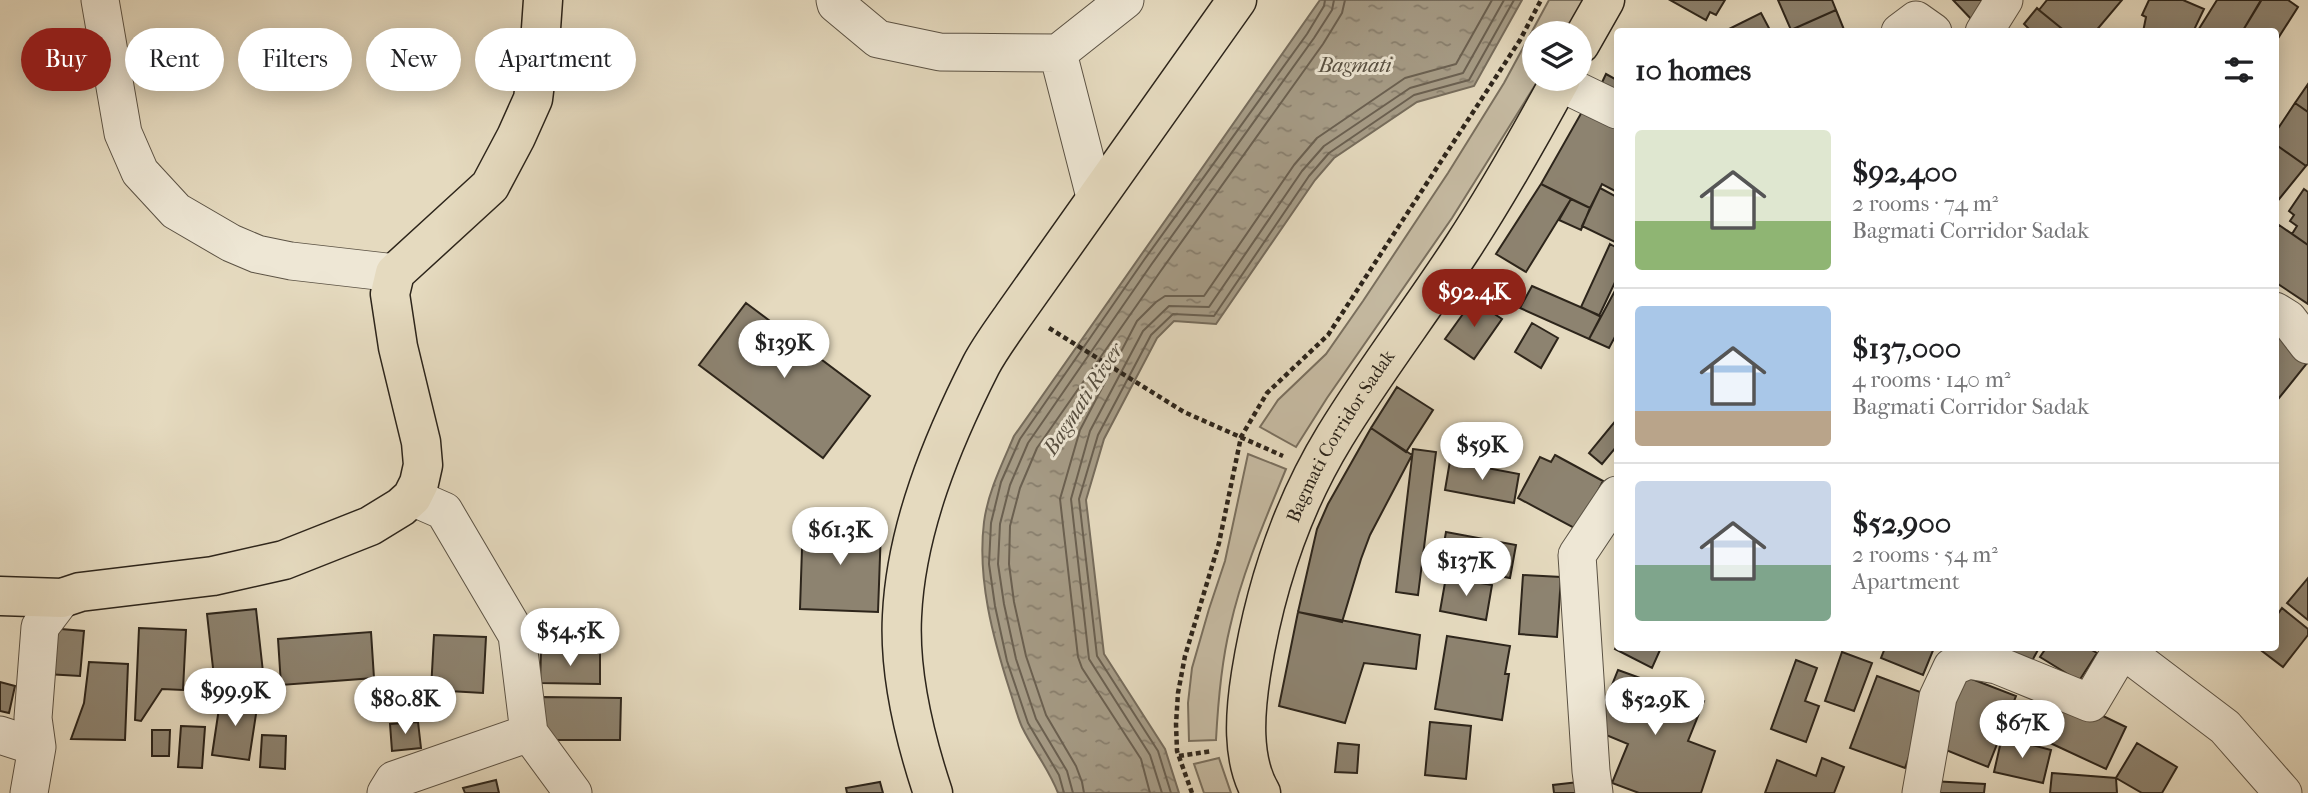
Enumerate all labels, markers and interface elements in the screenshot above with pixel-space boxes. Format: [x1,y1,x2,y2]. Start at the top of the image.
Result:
map controls [1522,21,1592,91]
button: layers [1522,21,1592,91]
chip: Buy [21,28,111,91]
chip: Rent [125,28,224,91]
chip: Filters [238,28,352,91]
chip: New [366,28,461,91]
chip: Apartment [475,28,636,91]
icon: filters [2220,51,2258,89]
water label: Bagmati [1317,53,1394,77]
text: 10 homes [1635,53,1751,88]
text: $92,400 [1852,155,1958,190]
icon: home [1691,158,1775,242]
text: 2 rooms · 74 m² [1852,190,1998,217]
text: Bagmati Corridor Sadak [1852,217,2089,244]
pin: $92.4K [1417,270,1531,329]
text: $92.4K [1438,278,1510,305]
pin: $139K [735,320,833,380]
text: $139K [754,329,814,356]
text: $137,000 [1852,331,1961,366]
icon: home [1691,334,1775,418]
water label: Bagmati River [1038,337,1129,460]
street label: Bagmati Corridor Sadak [1282,346,1399,526]
text: 4 rooms · 140 m² [1852,366,2011,393]
text: Bagmati Corridor Sadak [1852,393,2089,420]
pin: $59K [1441,422,1523,482]
text: $59K [1456,431,1508,458]
text: $52,900 [1852,506,1951,541]
pin: $61.3K [783,508,897,567]
icon: home [1691,509,1775,593]
text: $61.3K [808,516,872,543]
pin: $137K [1417,538,1515,598]
text: 2 rooms · 54 m² [1852,541,1998,568]
text: $137K [1437,547,1495,574]
text: Apartment [1852,568,1960,595]
pin: $54.5K [513,608,627,668]
text: $54.5K [537,617,603,644]
pin: $99.9K [178,668,292,728]
pin: $80.8K [348,676,462,736]
text: $99.9K [200,677,270,704]
pin: $52.9K [1598,678,1712,737]
text: $80.8K [370,685,440,712]
text: $52.9K [1621,686,1689,713]
pin: $67K [1981,700,2063,760]
text: $67K [1996,709,2048,736]

